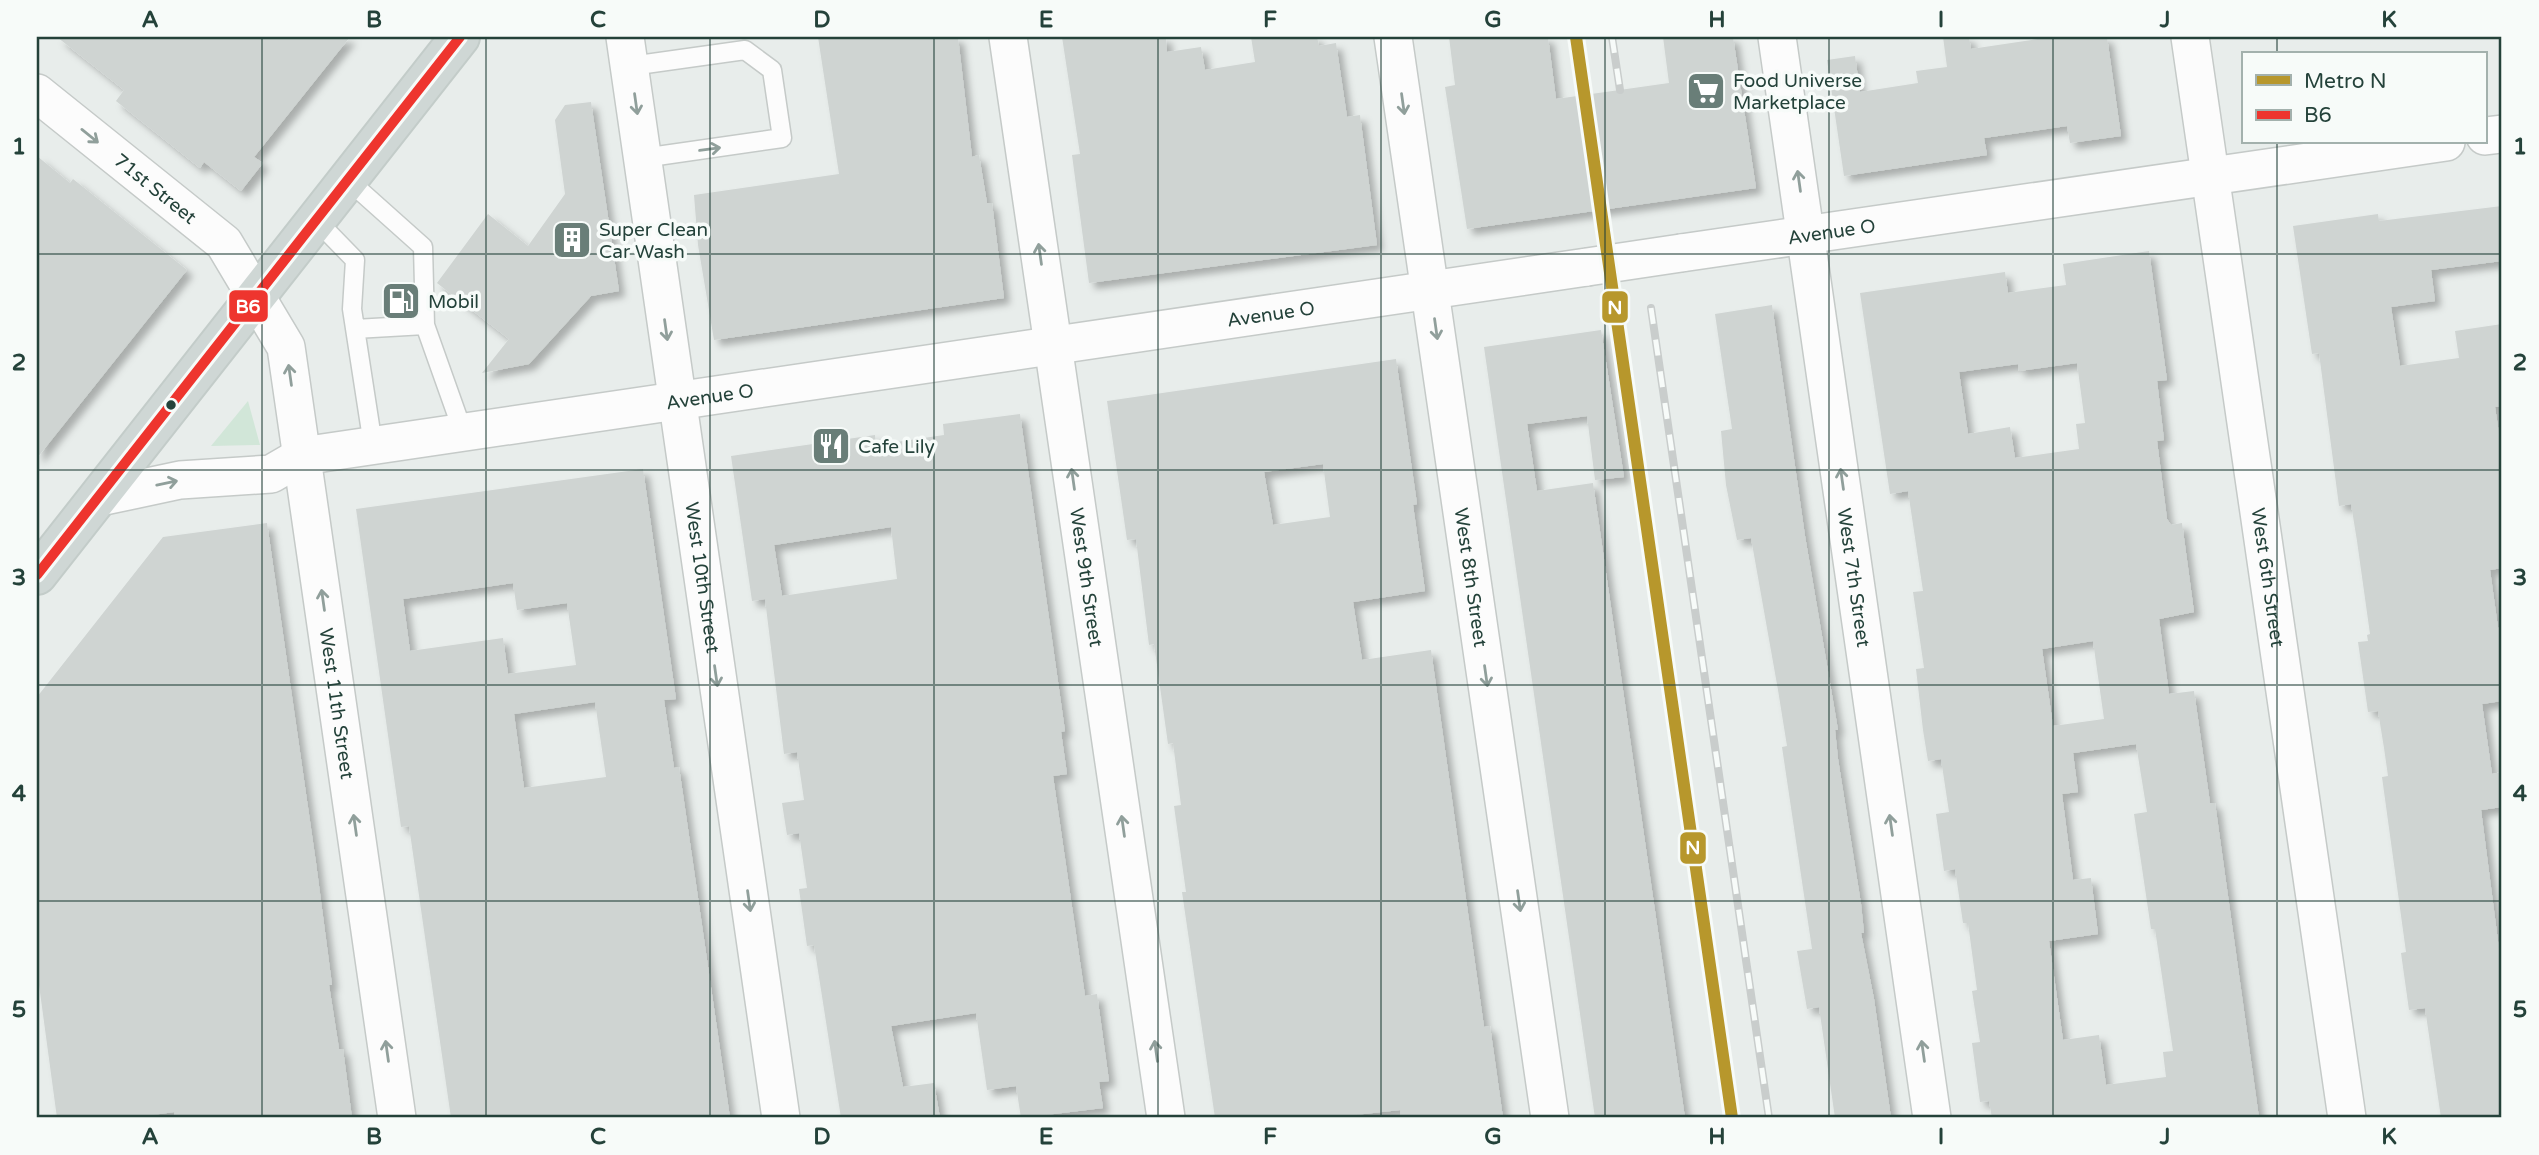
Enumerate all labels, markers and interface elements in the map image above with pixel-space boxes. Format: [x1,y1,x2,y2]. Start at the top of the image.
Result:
text: A [141,6,159,34]
text: B [366,6,382,34]
text: C [590,6,606,34]
text: D [813,6,831,34]
text: E [1039,6,1053,34]
text: F [1263,6,1277,34]
text: G [1484,6,1502,34]
text: H [1708,6,1726,34]
text: I [1938,6,1944,34]
text: J [2159,6,2170,34]
text: K [2381,6,2397,34]
legend [2242,52,2486,144]
text: Metro N [2304,69,2387,94]
supermarket icon: Food Universe Marketplace [1685,70,1727,112]
place label: Food Universe Marketplace [1733,70,1862,114]
one-way arrow [629,92,642,115]
one-way arrow [1397,92,1410,115]
text: B6 [2304,103,2332,128]
one-way arrow [81,128,99,144]
text: 1 [12,133,26,161]
text: 1 [2513,133,2527,161]
one-way arrow [699,142,721,155]
street label: 71st Street [109,149,201,229]
one-way arrow [1792,170,1805,193]
street label: Avenue O [1786,215,1877,249]
building icon: Super Clean Car Wash [551,219,593,261]
place label: Super Clean Car Wash [599,219,708,263]
one-way arrow [1033,243,1046,266]
fuel station icon: Mobil [380,280,422,322]
line badge: B6 [228,289,269,323]
line badge: N [1601,290,1629,324]
place label: Mobil [428,291,479,313]
text: B6 [235,296,261,318]
street label: Avenue O [1226,297,1316,332]
text: N [1607,297,1623,319]
one-way arrow [660,318,673,340]
one-way arrow [1430,318,1443,340]
text: 2 [12,349,26,377]
text: 2 [2513,349,2527,377]
one-way arrow [283,364,296,387]
street label: Avenue O [665,380,755,414]
unlabelled marker [164,398,178,412]
restaurant icon: Cafe Lily [810,425,852,467]
place label: Cafe Lily [858,436,935,458]
one-way arrow [1066,468,1079,491]
one-way arrow [1835,468,1848,491]
one-way arrow [155,476,178,490]
street label: West 10th Street [680,501,724,655]
street label: West 9th Street [1065,506,1107,648]
street label: West 8th Street [1450,506,1491,649]
street label: West 6th Street [2247,506,2288,649]
street label: West 7th Street [1833,507,1874,649]
text: 3 [12,564,26,592]
text: 3 [2513,564,2527,592]
one-way arrow [316,589,329,612]
street label: West 11th Street [315,627,358,781]
one-way arrow [710,664,723,687]
one-way arrow [1480,664,1493,687]
text: 4 [12,780,27,808]
text: 4 [2513,780,2528,808]
one-way arrow [348,815,361,837]
one-way arrow [1116,815,1129,837]
one-way arrow [1884,815,1897,837]
line badge: N [1679,831,1707,865]
text: N [1685,837,1701,859]
one-way arrow [743,889,756,912]
one-way arrow [1512,889,1525,912]
text: 5 [12,996,26,1024]
text: 5 [2513,996,2527,1024]
one-way arrow [380,1040,393,1063]
one-way arrow [1149,1040,1162,1063]
one-way arrow [1916,1040,1929,1063]
text: A [141,1123,159,1151]
text: B [366,1123,382,1151]
text: C [590,1123,606,1151]
text: D [813,1123,831,1151]
text: E [1039,1123,1053,1151]
text: F [1263,1123,1277,1151]
text: G [1484,1123,1502,1151]
text: H [1708,1123,1726,1151]
text: I [1938,1123,1944,1151]
text: J [2159,1123,2170,1151]
text: K [2381,1123,2397,1151]

